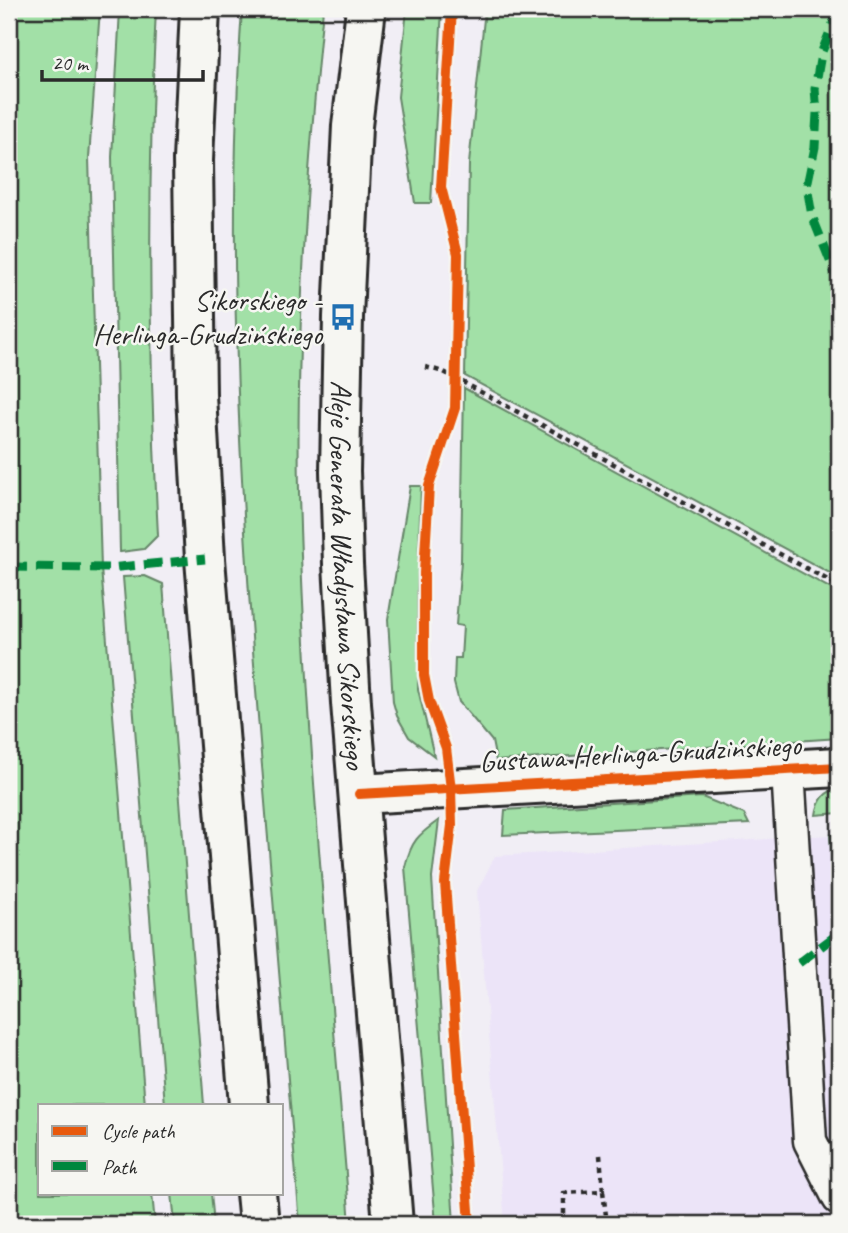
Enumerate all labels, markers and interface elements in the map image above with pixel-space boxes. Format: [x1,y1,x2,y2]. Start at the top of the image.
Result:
scale bar [42,38,203,82]
text: 20 m [52,50,90,76]
place label: Sikorskiego - Herlinga-Grudzińskiego [93,281,323,353]
bus stop icon: Sikorskiego - Herlinga-Grudzińskiego [328,302,358,332]
street label: Aleje Generała Władysława Sikorskiego [321,380,375,772]
street label: Gustawa Herlinga-Grudzińskiego [478,726,803,780]
legend [38,1104,284,1194]
text: Cycle path [102,1118,175,1144]
text: Path [102,1154,138,1180]

